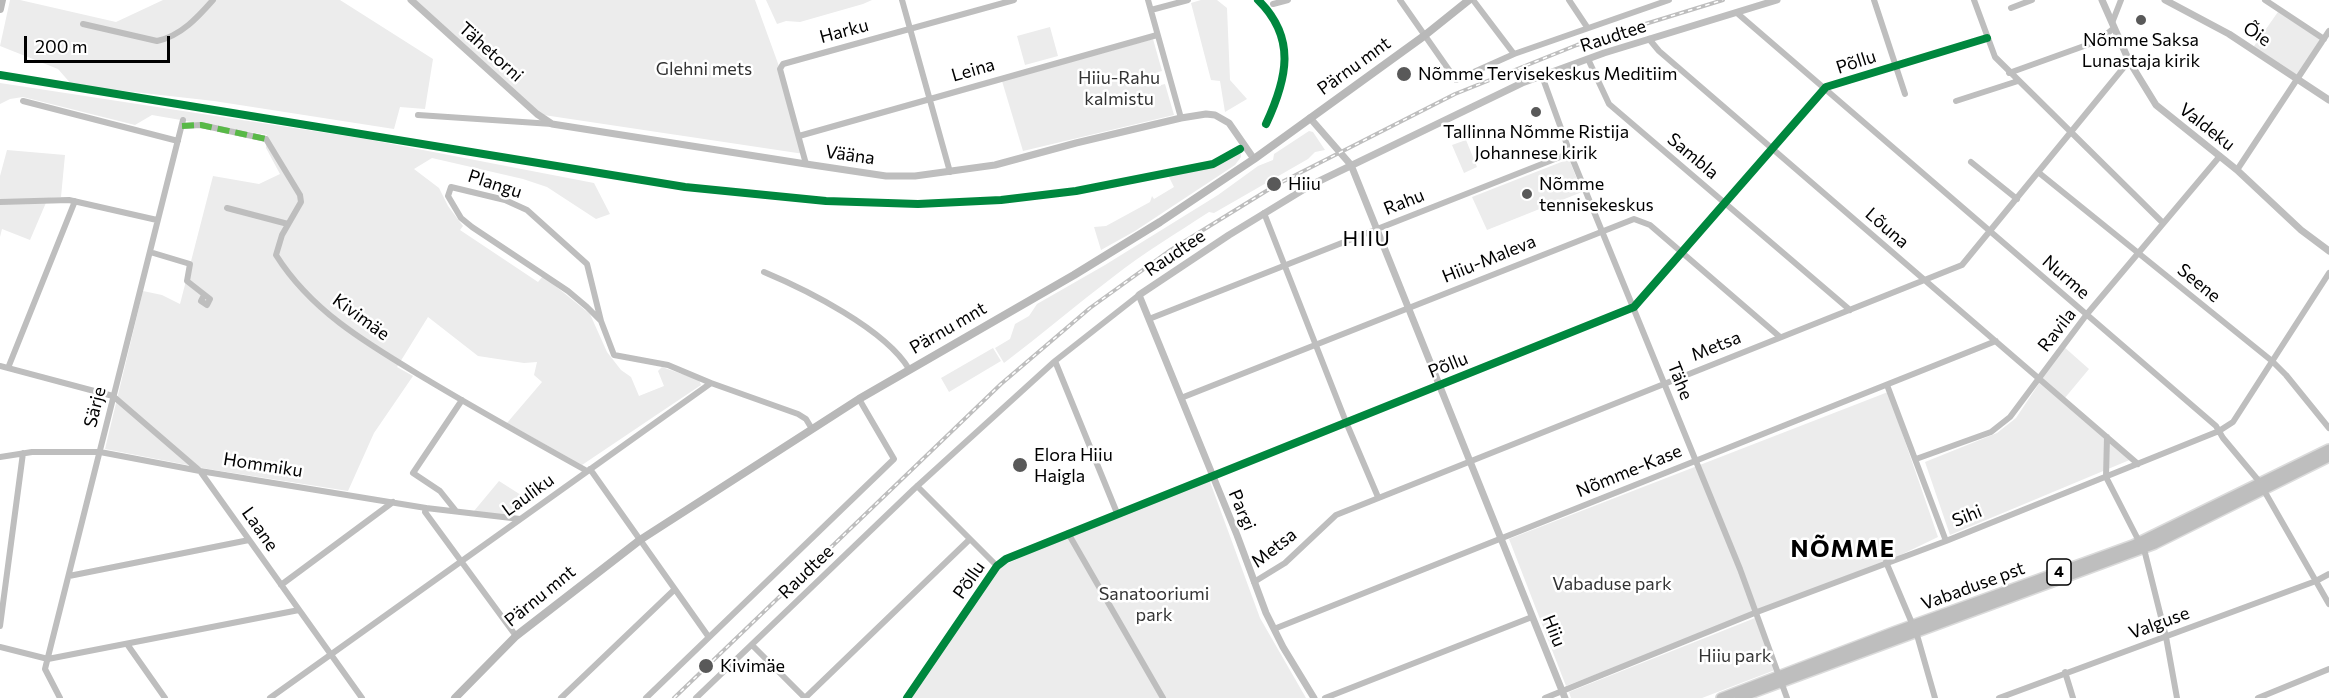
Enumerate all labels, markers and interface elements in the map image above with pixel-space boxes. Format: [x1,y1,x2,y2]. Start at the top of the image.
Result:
marker: Nõmme Saksa Lunastaja kirik [2134,13,2148,27]
street label: Harku [817,14,871,48]
street label: Raudtee [1577,15,1649,57]
street label: Tähetorni [454,17,528,87]
street label: Õie [2239,17,2275,51]
scale bar [27,24,172,62]
place label: Nõmme Saksa Lunastaja kirik [2082,29,2200,72]
street label: Pärnu mnt [1313,32,1395,100]
text: 200 m [35,35,88,57]
street label: Põllu [1833,45,1879,79]
street label: Leina [949,54,997,86]
park label: Glehni mets [656,58,752,80]
place label: Nõmme Tervisekeskus Meditiim [1418,63,1678,85]
marker: Nõmme Tervisekeskus Meditiim [1395,65,1413,83]
park label: Hiiu-Rahu kalmistu [1078,67,1160,110]
street label: Valdeku [2175,98,2239,156]
marker: Tallinna Nõmme Ristija Johannese kirik [1529,105,1543,119]
place label: Tallinna Nõmme Ristija Johannese kirik [1443,121,1629,164]
street label: Sambla [1663,128,1723,184]
street label: Vääna [824,141,876,169]
street label: Plangu [465,165,525,203]
place label: Hiiu [1288,173,1321,195]
place label: Nõmme tennisekeskus [1539,173,1654,216]
marker: Hiiu [1265,175,1283,193]
street label: Rahu [1381,184,1427,220]
marker: Nõmme tennisekeskus [1520,187,1534,201]
street label: Lõuna [1861,203,1913,253]
street label: Raudtee [1141,225,1209,281]
district label: HIIU [1343,226,1391,252]
street label: Hiiu-Maleva [1439,230,1539,288]
street label: Nurme [2038,250,2094,304]
street label: Seene [2173,259,2225,307]
street label: Kivimäe [328,289,394,345]
street label: Pärnu mnt [906,297,990,359]
street label: Ravila [2033,304,2081,356]
street label: Metsa [1688,326,1744,366]
street label: Põllu [1425,347,1471,383]
street label: Tähe [1663,359,1697,403]
street label: Särje [80,384,110,430]
street label: Nõmme-Kase [1573,440,1685,502]
place label: Elora Hiiu Haigla [1034,444,1113,486]
street label: Hommiku [222,448,304,482]
marker: Elora Hiiu Haigla [1011,456,1029,474]
street label: Lauliku [498,469,558,521]
street label: Pargi [1224,486,1260,534]
street label: Sihi [1949,500,1985,532]
street label: Laane [237,503,283,555]
street label: Metsa [1247,524,1301,572]
district label: NÕMME [1790,535,1896,563]
street label: Raudtee [774,541,838,603]
street label: Põllu [948,557,990,603]
street label: Vabaduse pst [1918,557,2028,615]
road number: 4 [2047,559,2071,585]
street label: Pärnu mnt [500,561,580,631]
park label: Vabaduse park [1552,573,1672,595]
park label: Sanatooriumi park [1099,583,1209,626]
street label: Valguse [2126,602,2192,644]
street label: Hiiu [1538,612,1570,650]
park label: Hiiu park [1698,645,1772,667]
place label: Kivimäe [720,655,785,677]
marker: Kivimäe [697,657,715,675]

